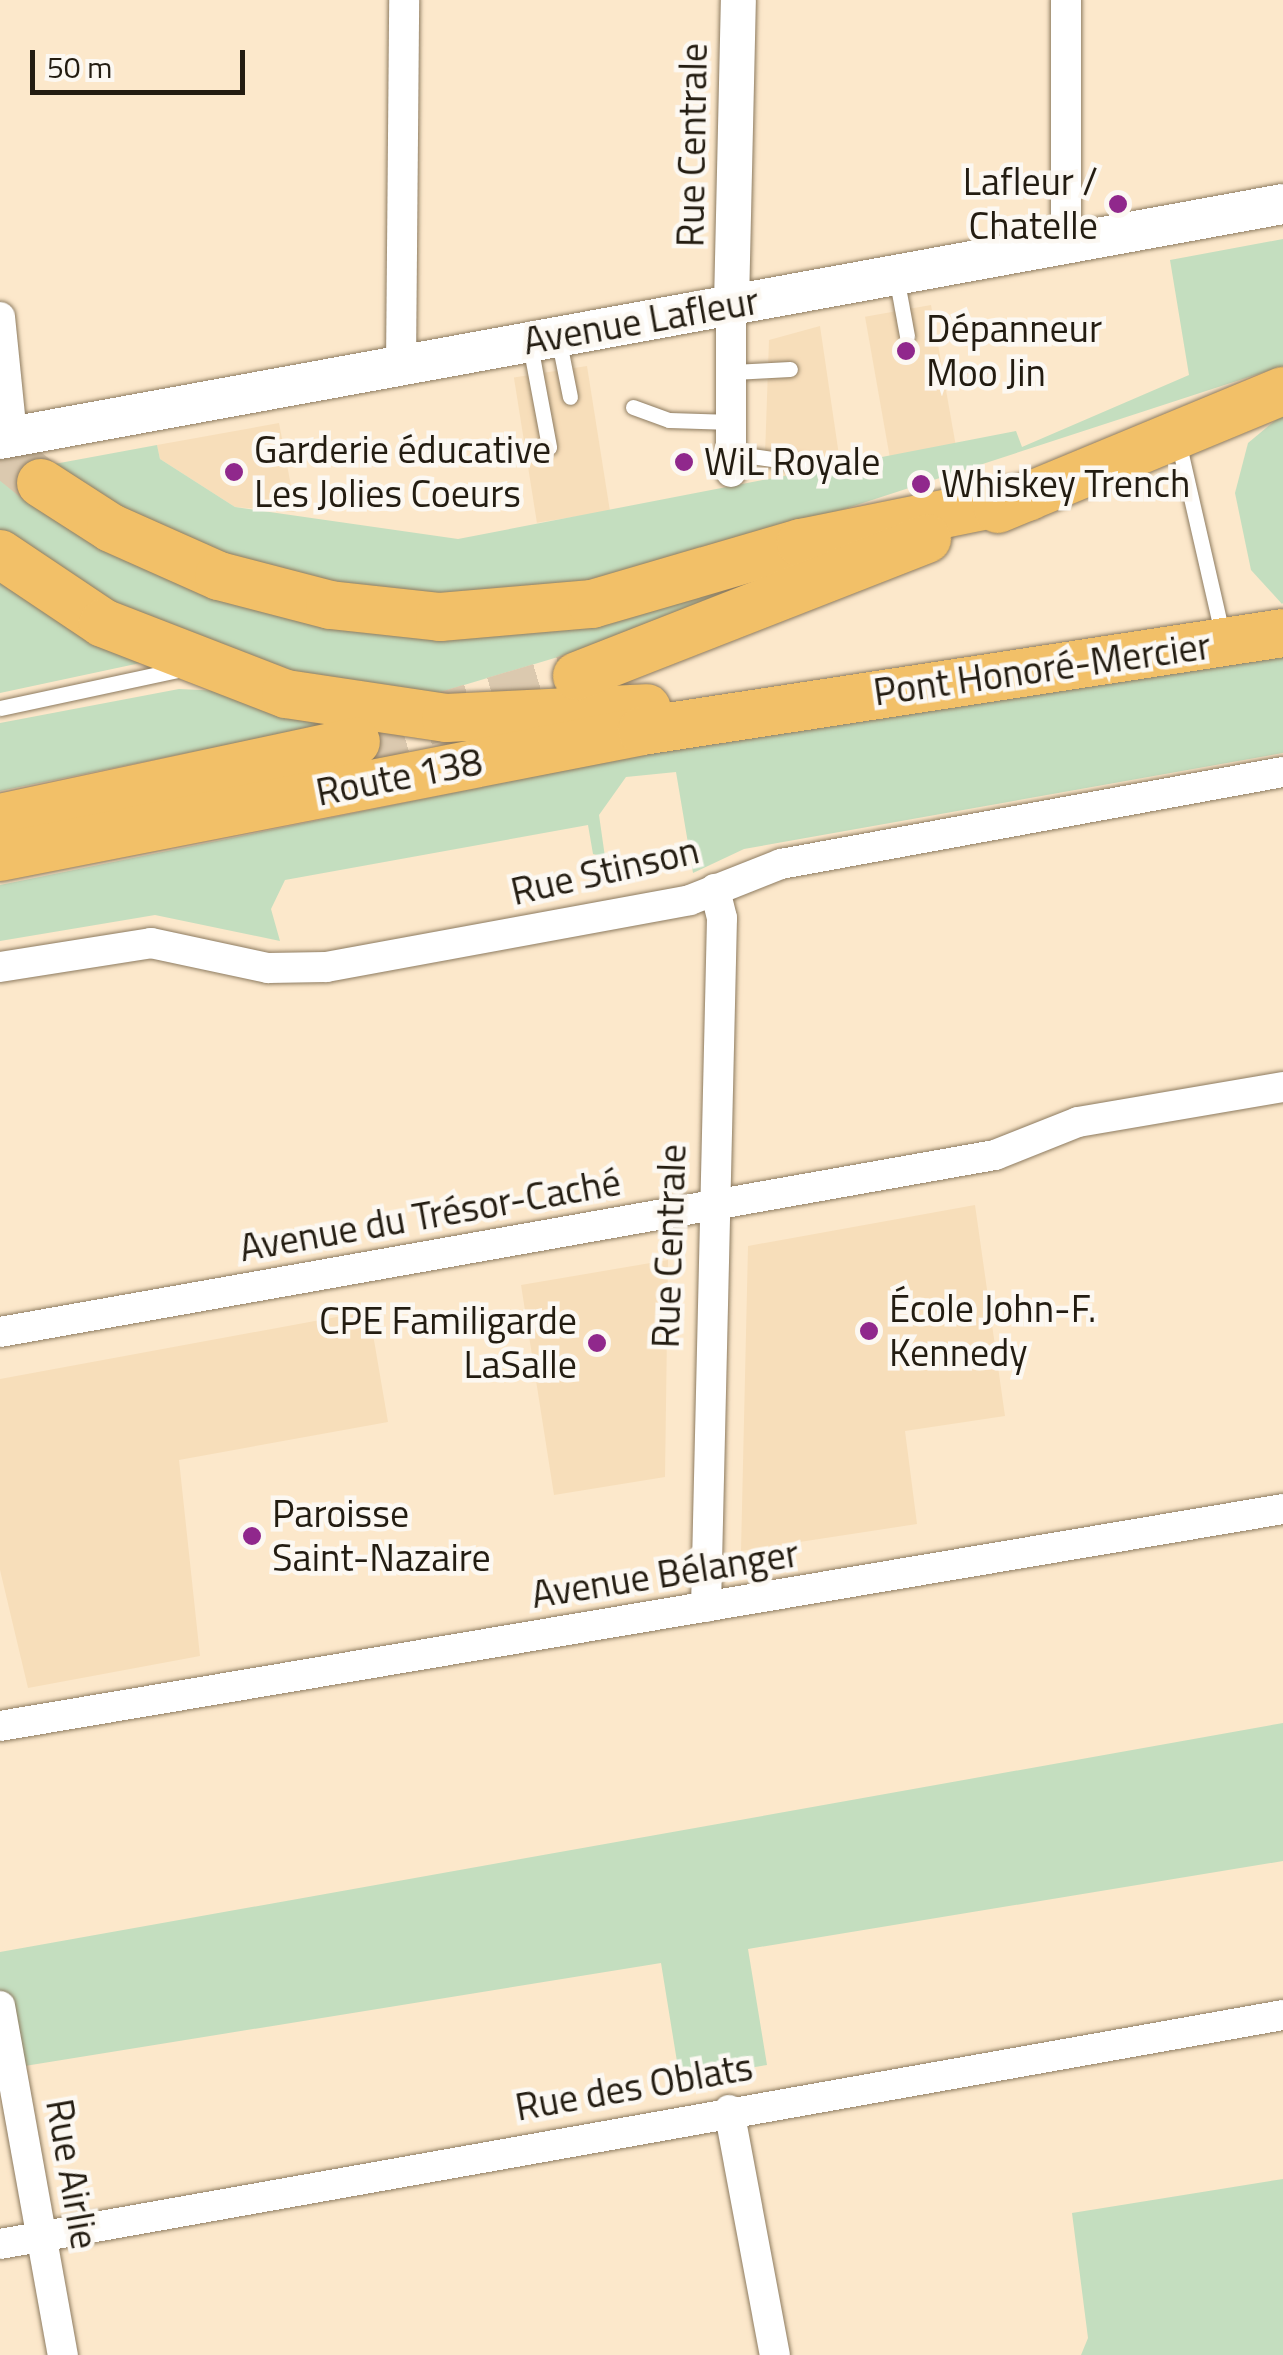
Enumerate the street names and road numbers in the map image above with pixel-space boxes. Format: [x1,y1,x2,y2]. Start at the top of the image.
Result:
street label: Rue Centrale [667,42,717,248]
street label: Avenue Lafleur [520,278,762,364]
street label: Pont Honoré-Mercier [871,623,1213,715]
street label: Route 138 [312,739,486,815]
street label: Rue Stinson [507,827,703,915]
street label: Rue Centrale [643,1143,695,1349]
street label: Avenue du Trésor-Caché [236,1159,624,1271]
street label: Avenue Bélanger [528,1530,802,1618]
street label: Rue des Oblats [512,2044,756,2130]
street label: Rue Airlie [36,2095,108,2253]

